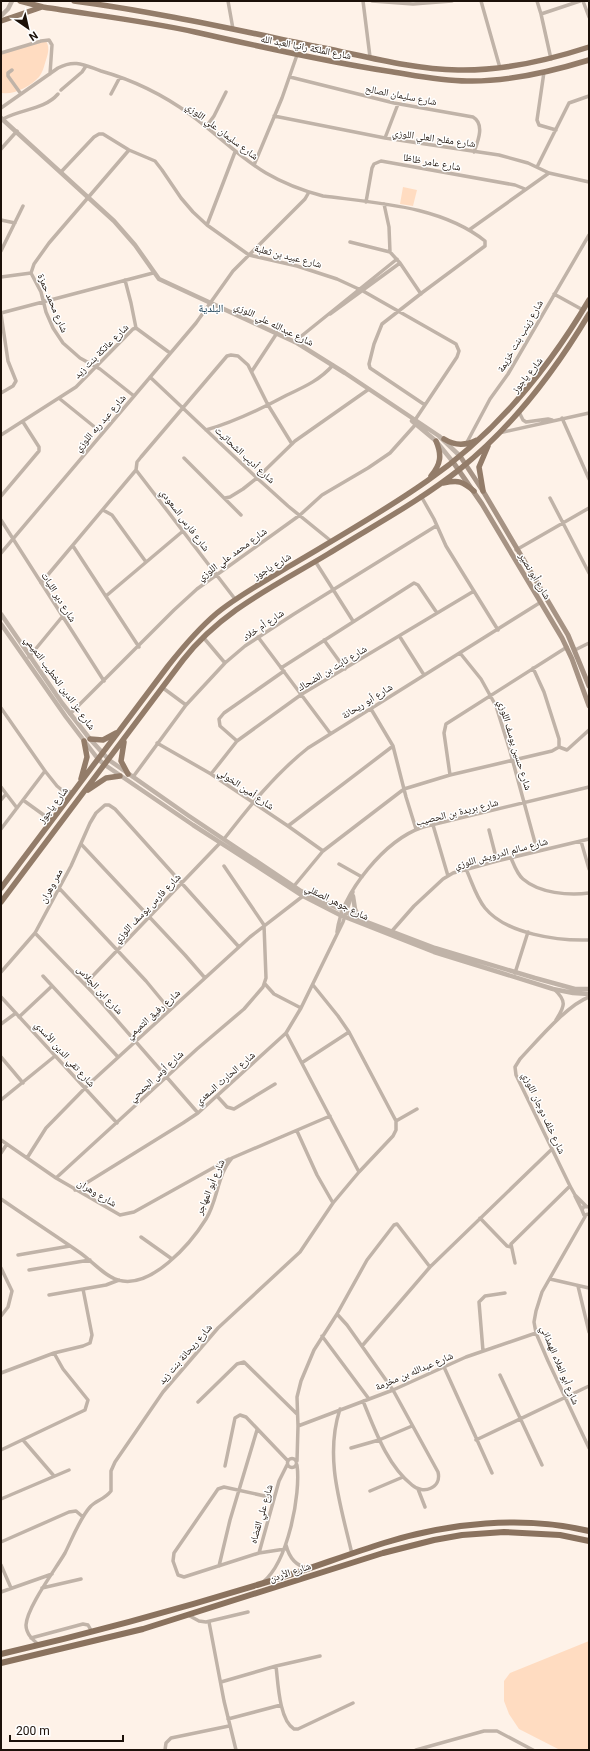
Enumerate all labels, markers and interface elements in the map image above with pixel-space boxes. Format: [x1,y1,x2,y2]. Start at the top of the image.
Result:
north arrow [8,8,48,48]
text: N [26,28,40,44]
street label: شارع الملكة رانيا العبد الله [260,33,353,62]
street label: شارع سليمان الصالح [364,83,438,108]
street label: شارع سليمان علي اللوزي [182,100,261,164]
street label: شارع مفلح العلي اللوزي [391,127,477,152]
street label: شارع عامر ظاظا [402,152,462,174]
street label: شارع عبيد بن ثعلبة [253,242,323,271]
street label: شارع محمد حمزة [35,272,70,335]
street label: شارع زينب بنت خزيمة [495,298,546,374]
street label: شارع عبدالله علي اللوزي [232,300,316,350]
district label: البلدية [199,302,223,315]
street label: شارع عاتكة بنت زيد [71,321,132,381]
street label: شارع ياجوز [509,355,546,396]
street label: شارع عبد ربه اللوزي [72,392,130,455]
street label: شارع أديب الشحاتيت [212,424,278,487]
street label: شارع فارس السعودي [156,487,212,555]
street label: شارع محمد علي اللوزي [195,525,270,585]
street label: شارع ياجوز [250,550,294,583]
street label: شارع أبو نصير [516,550,554,602]
street label: شارع دير الليات [39,570,79,625]
street label: شارع أم خلاد [240,606,287,645]
street label: شارع عز الدين الخطيب التميمي [20,634,98,734]
street label: شارع ثابت بن الضحاك [295,643,370,694]
street label: شارع أبو ريحانة [339,680,395,722]
street label: شارع حسين يوسف اللوزي [494,699,534,792]
street label: شارع أمين الخولي [214,766,277,814]
street label: شارع ياجوز [35,784,71,827]
street label: شارع بريدة بن الحصيب [415,796,500,829]
street label: شارع سالم الدرويش اللوزي [453,835,550,873]
street label: ممر وهران [37,867,66,906]
street label: شارع فارس يوسف اللوزي [111,871,185,947]
street label: شارع جوهر الصقلي [302,882,371,925]
street label: شارع ابن الجلاس [74,963,126,1018]
street label: شارع رفيق التميمي [124,987,184,1043]
street label: شارع تقي الدين الأسدي [31,1019,98,1091]
street label: شارع أوس الجمحي [126,1047,187,1106]
street label: شارع الحارث السعدي [193,1049,259,1109]
street label: شارع خلف دوجان اللوزي [518,1070,568,1157]
street label: شارع أبو المهاجر [192,1157,228,1218]
street label: شارع وهران [75,1177,119,1210]
street label: شارع ريحانة بنت زيد [156,1321,215,1387]
street label: شارع أبو العلاء الهمذاني [536,1324,583,1407]
street label: شارع عبدالله بن مخرمة [373,1349,455,1393]
street label: شارع علي القضاه [247,1483,277,1546]
street label: شارع الأردن [268,1560,313,1585]
scale bar [10,1717,123,1743]
text: 200 m [16,1724,50,1738]

